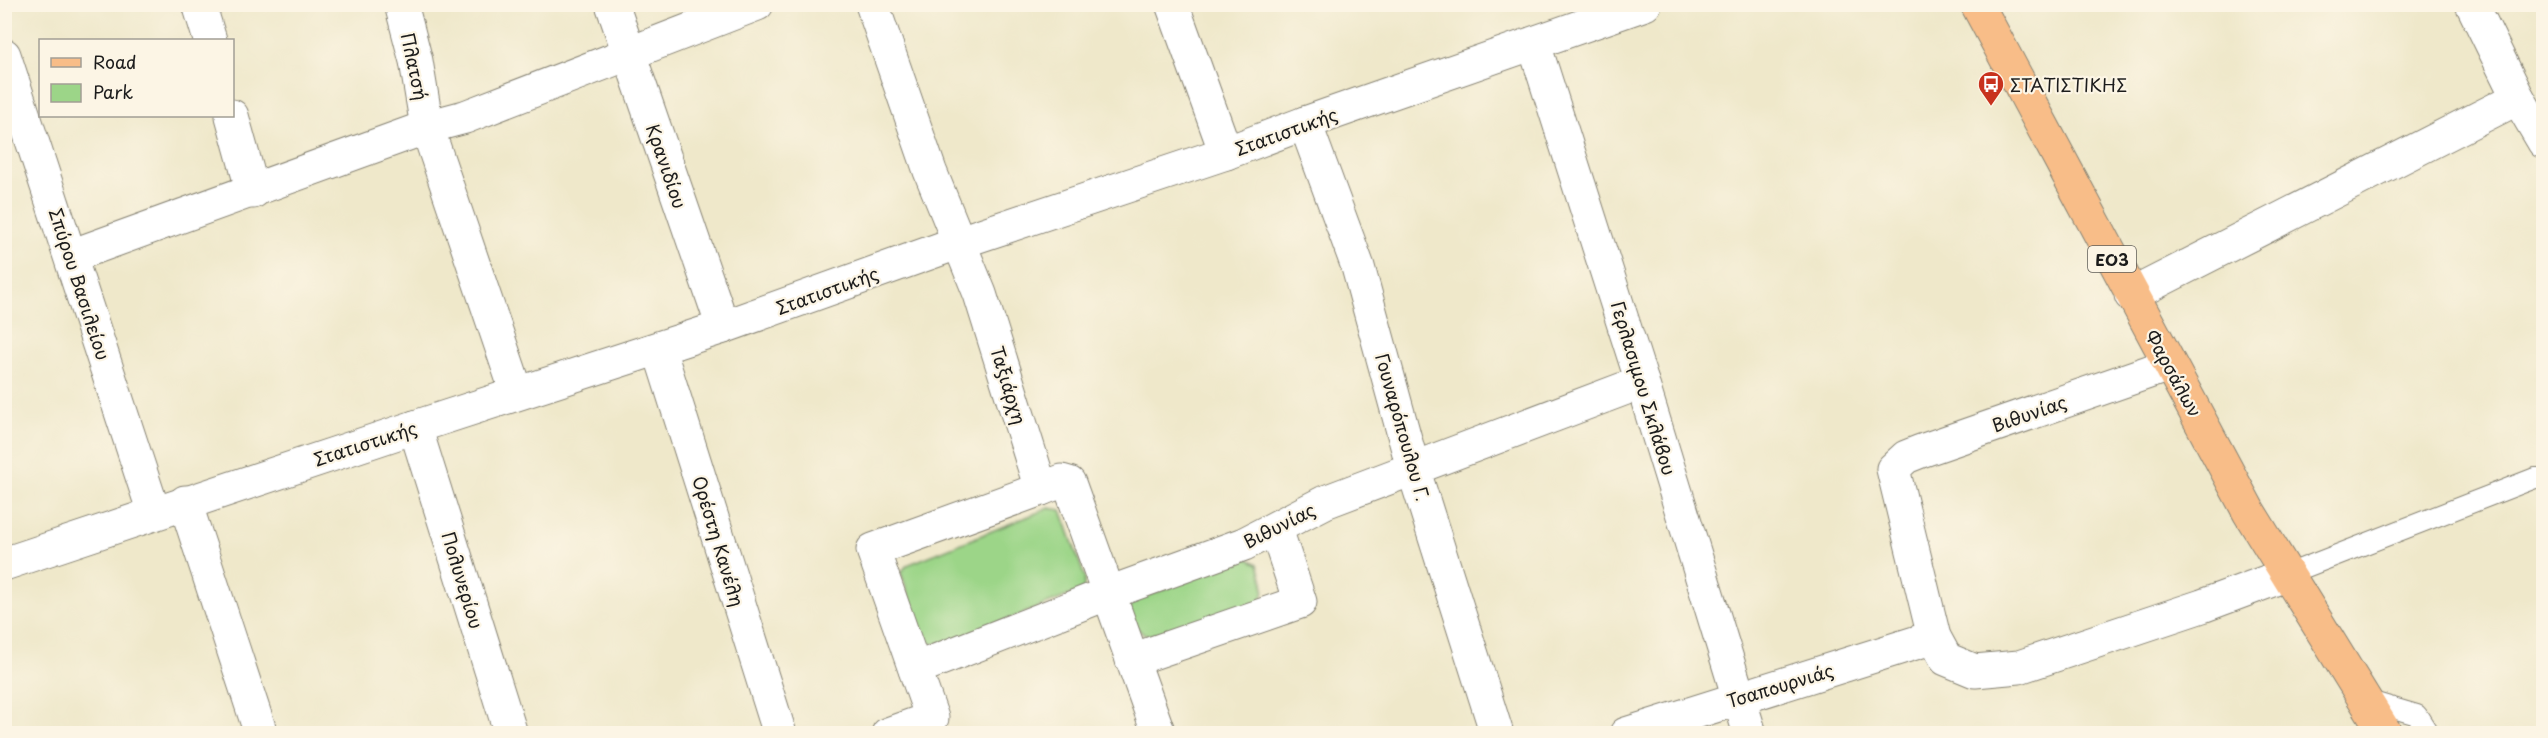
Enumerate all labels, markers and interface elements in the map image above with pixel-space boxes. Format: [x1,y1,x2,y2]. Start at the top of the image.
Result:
street label: Πλατσή [395,30,435,102]
legend [39,39,234,117]
text: Road [93,48,137,75]
bus stop icon: ΣΤΑΤΙΣΤΙΚΗΣ [1976,69,2006,107]
place label: ΣΤΑΤΙΣΤΙΚΗΣ [2010,71,2127,98]
text: Park [93,78,133,105]
street label: Στατιστικής [1231,100,1341,162]
street label: Κρανιδίου [640,120,694,212]
street label: Σπύρου Βασιλείου [43,205,117,363]
road number: ΕΟ3 [2088,246,2136,272]
street label: Στατιστικής [772,259,882,321]
street label: Γερλασιμου Σκλάβου [1605,298,1683,478]
street label: Φαρσάλων [2139,325,2209,421]
street label: Ταξιάρχη [984,343,1034,427]
street label: Γουναρόπουλου Γ. [1369,350,1437,504]
street label: Βιθυνίας [1988,388,2070,438]
street label: Στατιστικής [310,414,420,472]
street label: Ορέστη Κανέλη [686,472,752,610]
street label: Βιθυνίας [1238,495,1320,555]
street label: Πολυνερίου [435,528,491,632]
street label: Τσαπουρνιάς [1723,656,1837,714]

